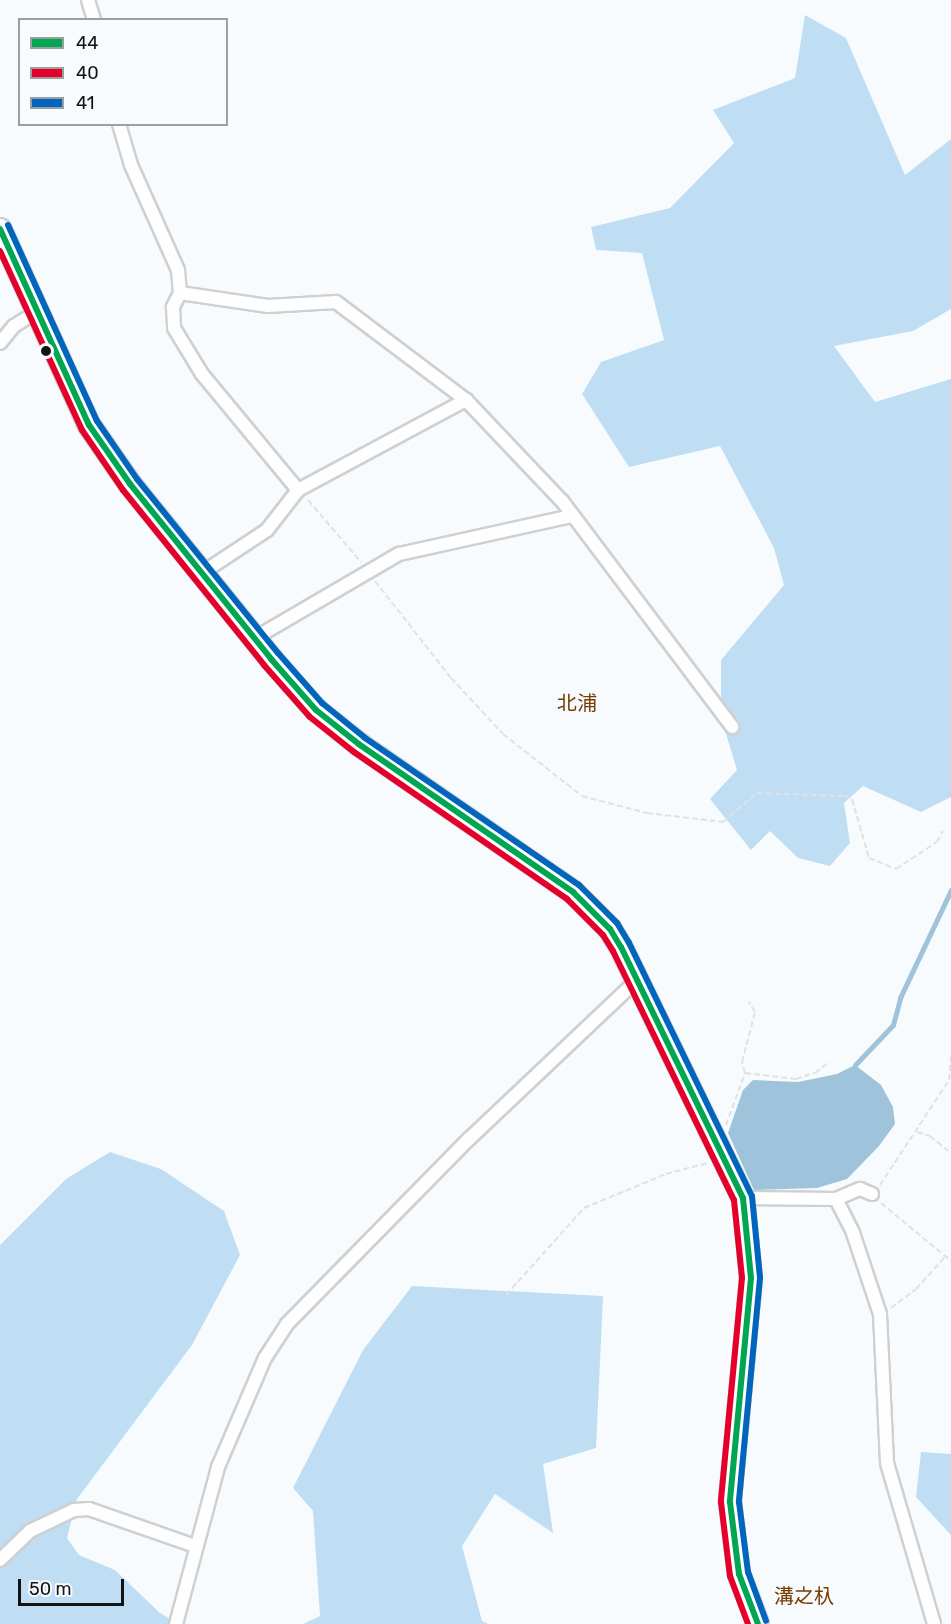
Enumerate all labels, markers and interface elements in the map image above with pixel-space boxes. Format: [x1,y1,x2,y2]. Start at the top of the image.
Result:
legend [18,18,228,126]
text: 44 [76,32,98,54]
text: 40 [76,62,99,84]
text: 41 [76,92,95,114]
unlabelled marker [40,345,52,357]
district label: 北浦 [557,691,597,715]
scale bar [21,1567,128,1605]
text: 50 m [29,1578,72,1600]
district label: 溝之杁 [774,1584,834,1608]

